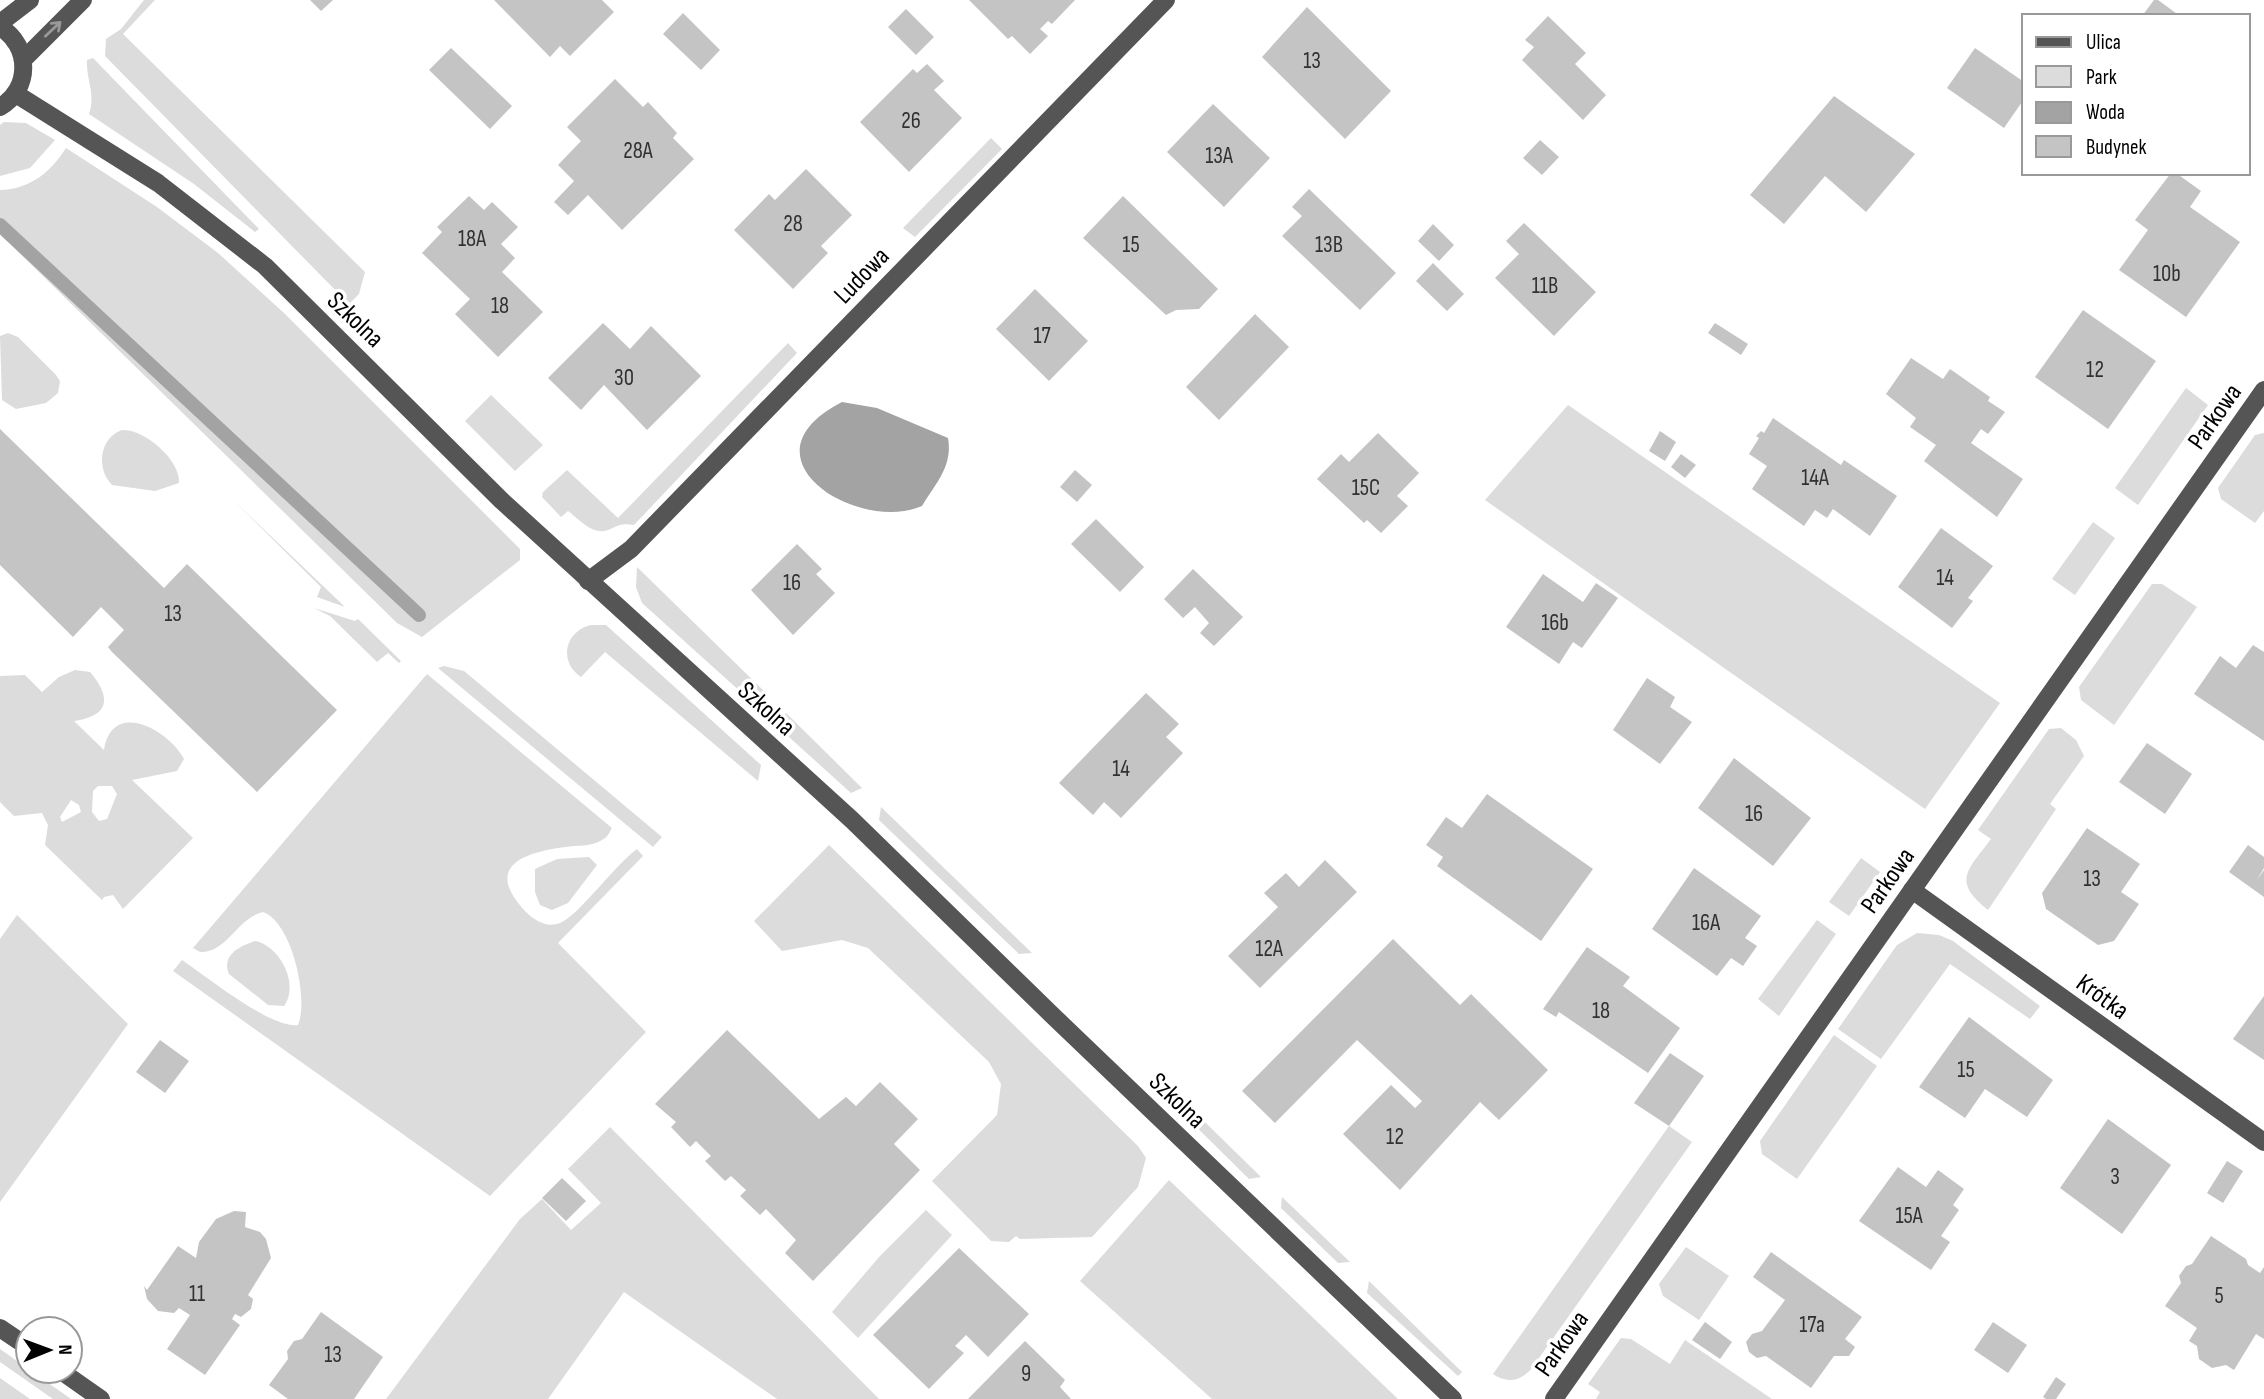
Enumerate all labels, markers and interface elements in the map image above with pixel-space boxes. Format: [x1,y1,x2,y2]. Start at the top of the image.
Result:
legend [2022,14,2250,175]
one-way arrow [44,21,61,38]
text: Ulica [2086,30,2121,55]
house number: 13 [1303,47,1321,75]
text: Park [2086,65,2117,90]
text: Woda [2086,100,2125,125]
house number: 26 [901,107,921,135]
text: Budynek [2086,135,2146,160]
house number: 28A [623,137,653,165]
house number: 13A [1205,142,1233,170]
house number: 28 [783,210,803,238]
house number: 18A [458,225,486,253]
house number: 15 [1122,231,1140,259]
house number: 13B [1315,231,1343,259]
street label: Ludowa [828,241,896,311]
house number: 10b [2153,260,2181,288]
house number: 11B [1532,272,1558,300]
street label: Szkolna [320,286,390,354]
house number: 18 [491,292,509,320]
house number: 17 [1033,322,1051,350]
house number: 12 [2086,356,2104,384]
house number: 30 [614,364,634,392]
street label: Parkowa [2182,378,2249,455]
house number: 14A [1801,464,1829,492]
house number: 15C [1352,474,1380,502]
house number: 14 [1936,564,1954,592]
house number: 16 [783,569,801,597]
house number: 13 [164,600,182,628]
house number: 16b [1541,609,1569,637]
street label: Szkolna [731,675,801,743]
house number: 14 [1112,755,1130,783]
house number: 16 [1745,800,1763,828]
street label: Parkowa [1855,842,1922,919]
house number: 13 [2083,865,2101,893]
house number: 16A [1692,909,1720,937]
house number: 12A [1255,935,1283,963]
street label: Krótka [2070,968,2134,1027]
house number: 18 [1592,997,1610,1025]
house number: 15 [1957,1056,1975,1084]
street label: Szkolna [1142,1067,1212,1135]
house number: 12 [1386,1123,1404,1151]
house number: 3 [2110,1163,2120,1191]
house number: 15A [1895,1202,1923,1230]
house number: 11 [189,1280,205,1308]
house number: 5 [2214,1282,2224,1310]
street label: Parkowa [1529,1305,1596,1382]
house number: 17a [1799,1311,1825,1339]
north arrow [14,1315,84,1385]
house number: 13 [324,1341,342,1369]
text: N [53,1344,76,1355]
house number: 9 [1021,1360,1031,1388]

